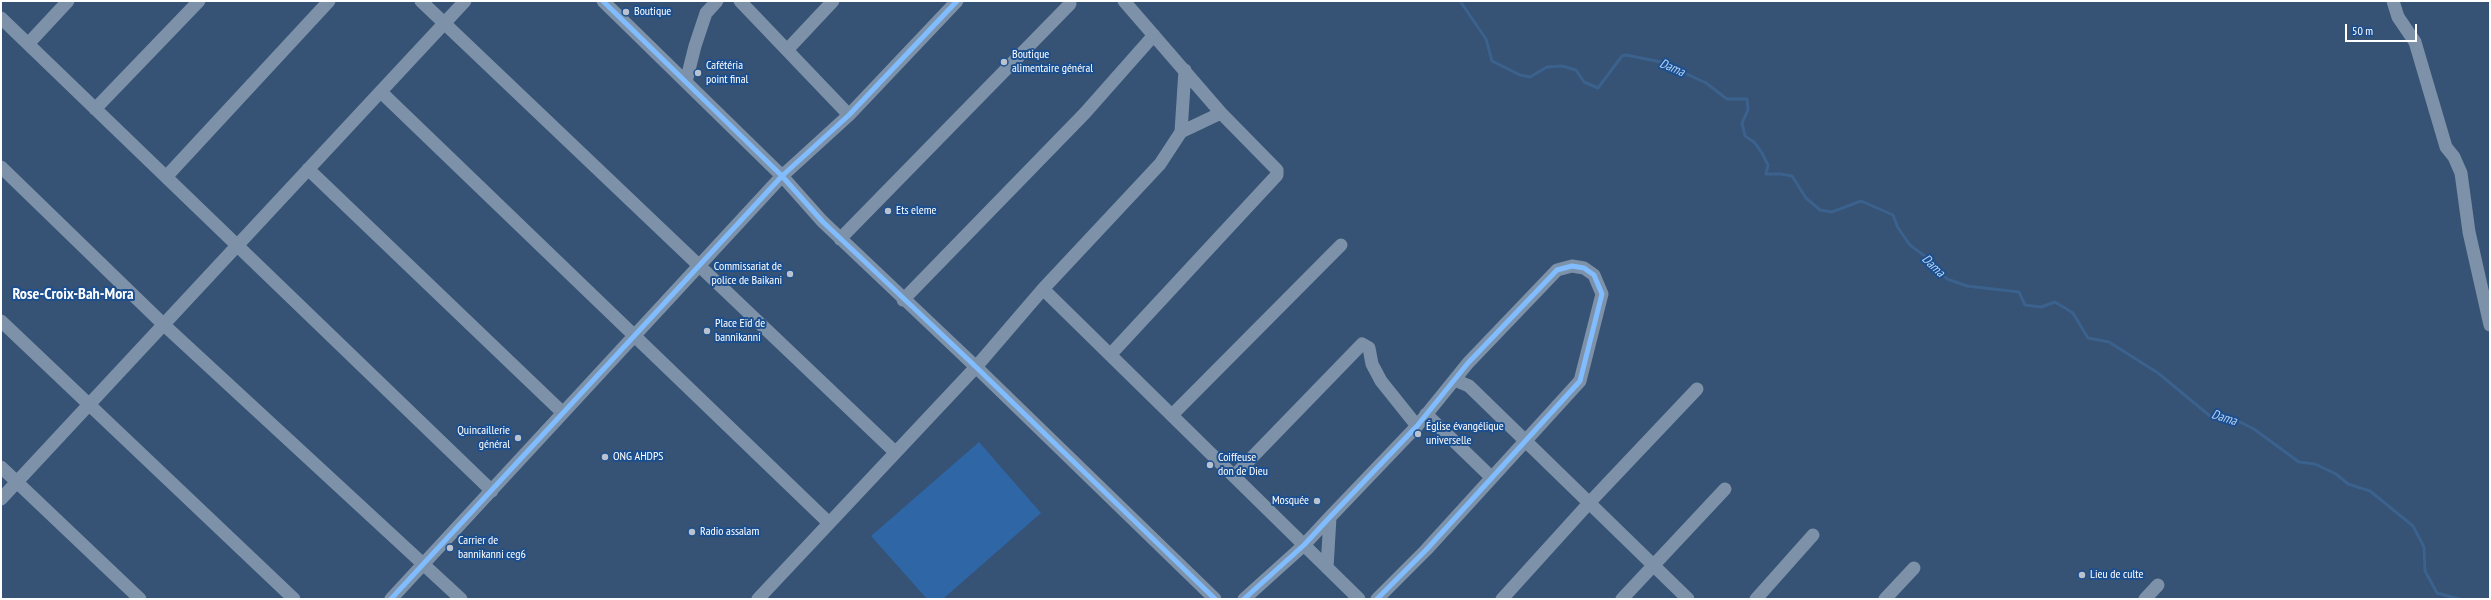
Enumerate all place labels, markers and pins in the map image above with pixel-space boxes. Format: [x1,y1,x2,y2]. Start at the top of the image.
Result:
place label: Boutique [634,5,671,19]
marker: Boutique [621,7,631,17]
place label: Boutique alimentaire général [1012,48,1093,76]
marker: Boutique alimentaire général [999,57,1009,67]
place label: Cafétéria point final [706,59,748,87]
marker: Cafétéria point final [693,68,703,78]
place label: Ets eleme [896,204,937,218]
marker: Ets eleme [883,206,893,216]
place label: Commissariat de police de Baikani [712,260,782,288]
marker: Commissariat de police de Baikani [785,269,795,279]
place label: Place Eïd de bannikanni [715,317,765,345]
marker: Place Eïd de bannikanni [702,326,712,336]
place label: Église évangélique universelle [1426,420,1504,448]
place label: Quincaillerie général [457,424,510,452]
marker: Église évangélique universelle [1413,429,1423,439]
marker: Quincaillerie général [513,433,523,443]
place label: ONG AHDPS [613,450,663,464]
place label: Coiffeuse don de Dieu [1218,451,1268,479]
marker: ONG AHDPS [600,452,610,462]
marker: Coiffeuse don de Dieu [1205,460,1215,470]
place label: Mosquée [1272,494,1309,508]
marker: Mosquée [1312,496,1322,506]
place label: Radio assalam [700,525,759,539]
marker: Radio assalam [687,527,697,537]
place label: Carrier de bannikanni ceg6 [458,534,526,562]
marker: Carrier de bannikanni ceg6 [445,543,455,553]
place label: Lieu de culte [2090,568,2143,582]
marker: Lieu de culte [2077,570,2087,580]

